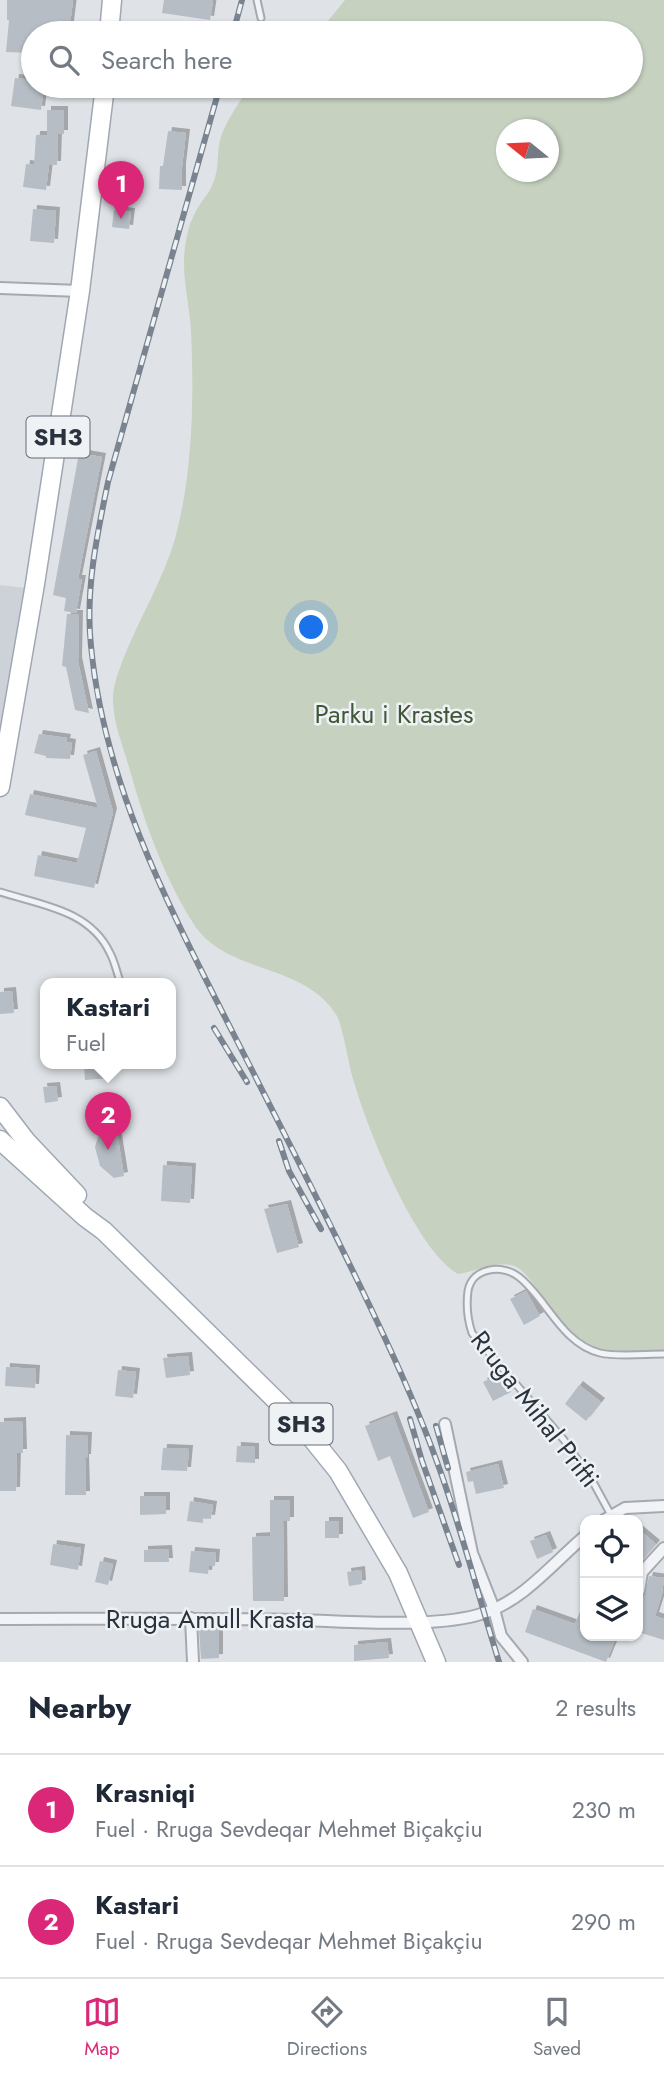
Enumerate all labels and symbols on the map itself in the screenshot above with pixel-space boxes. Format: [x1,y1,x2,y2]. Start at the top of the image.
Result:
north arrow [496,119,559,182]
pin: 1 [98,161,144,219]
road number: SH3 [27,416,90,458]
your location [294,610,328,644]
park label: Parku i Krastes [315,695,473,733]
pin: 2 [85,1092,131,1150]
street label: Rruga Mihal Prifti [462,1322,608,1496]
road number: SH3 [270,1404,332,1444]
street label: Rruga Amull Krasta [106,1600,314,1638]

